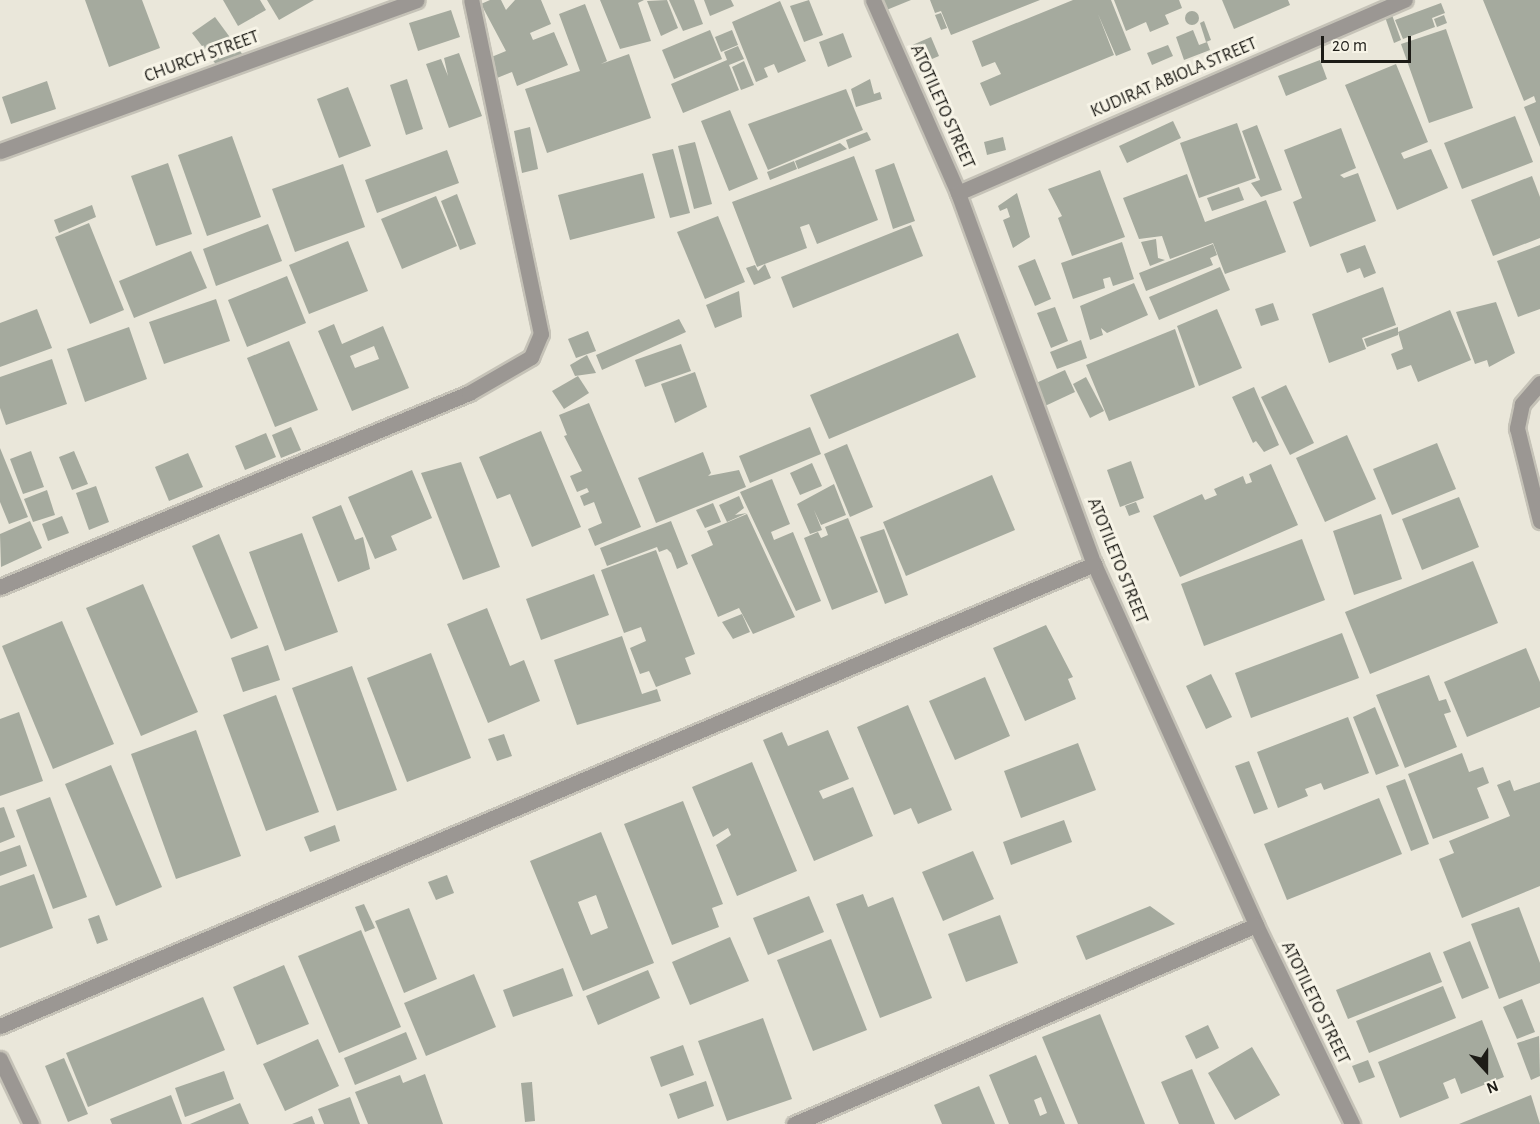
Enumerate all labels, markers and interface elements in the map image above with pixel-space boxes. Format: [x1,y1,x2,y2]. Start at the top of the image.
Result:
scale bar [1324,24,1414,62]
street label: CHURCH STREET [142,26,262,88]
street label: KUDIRAT ABIOLA STREET [1087,33,1261,123]
text: 20 m [1332,37,1367,55]
street label: ATOTILETO STREET [905,42,979,172]
street label: ATOTILETO STREET [1082,495,1152,627]
street label: ATOTILETO STREET [1276,938,1354,1068]
north arrow [1456,1040,1516,1100]
text: N [1484,1077,1501,1096]

